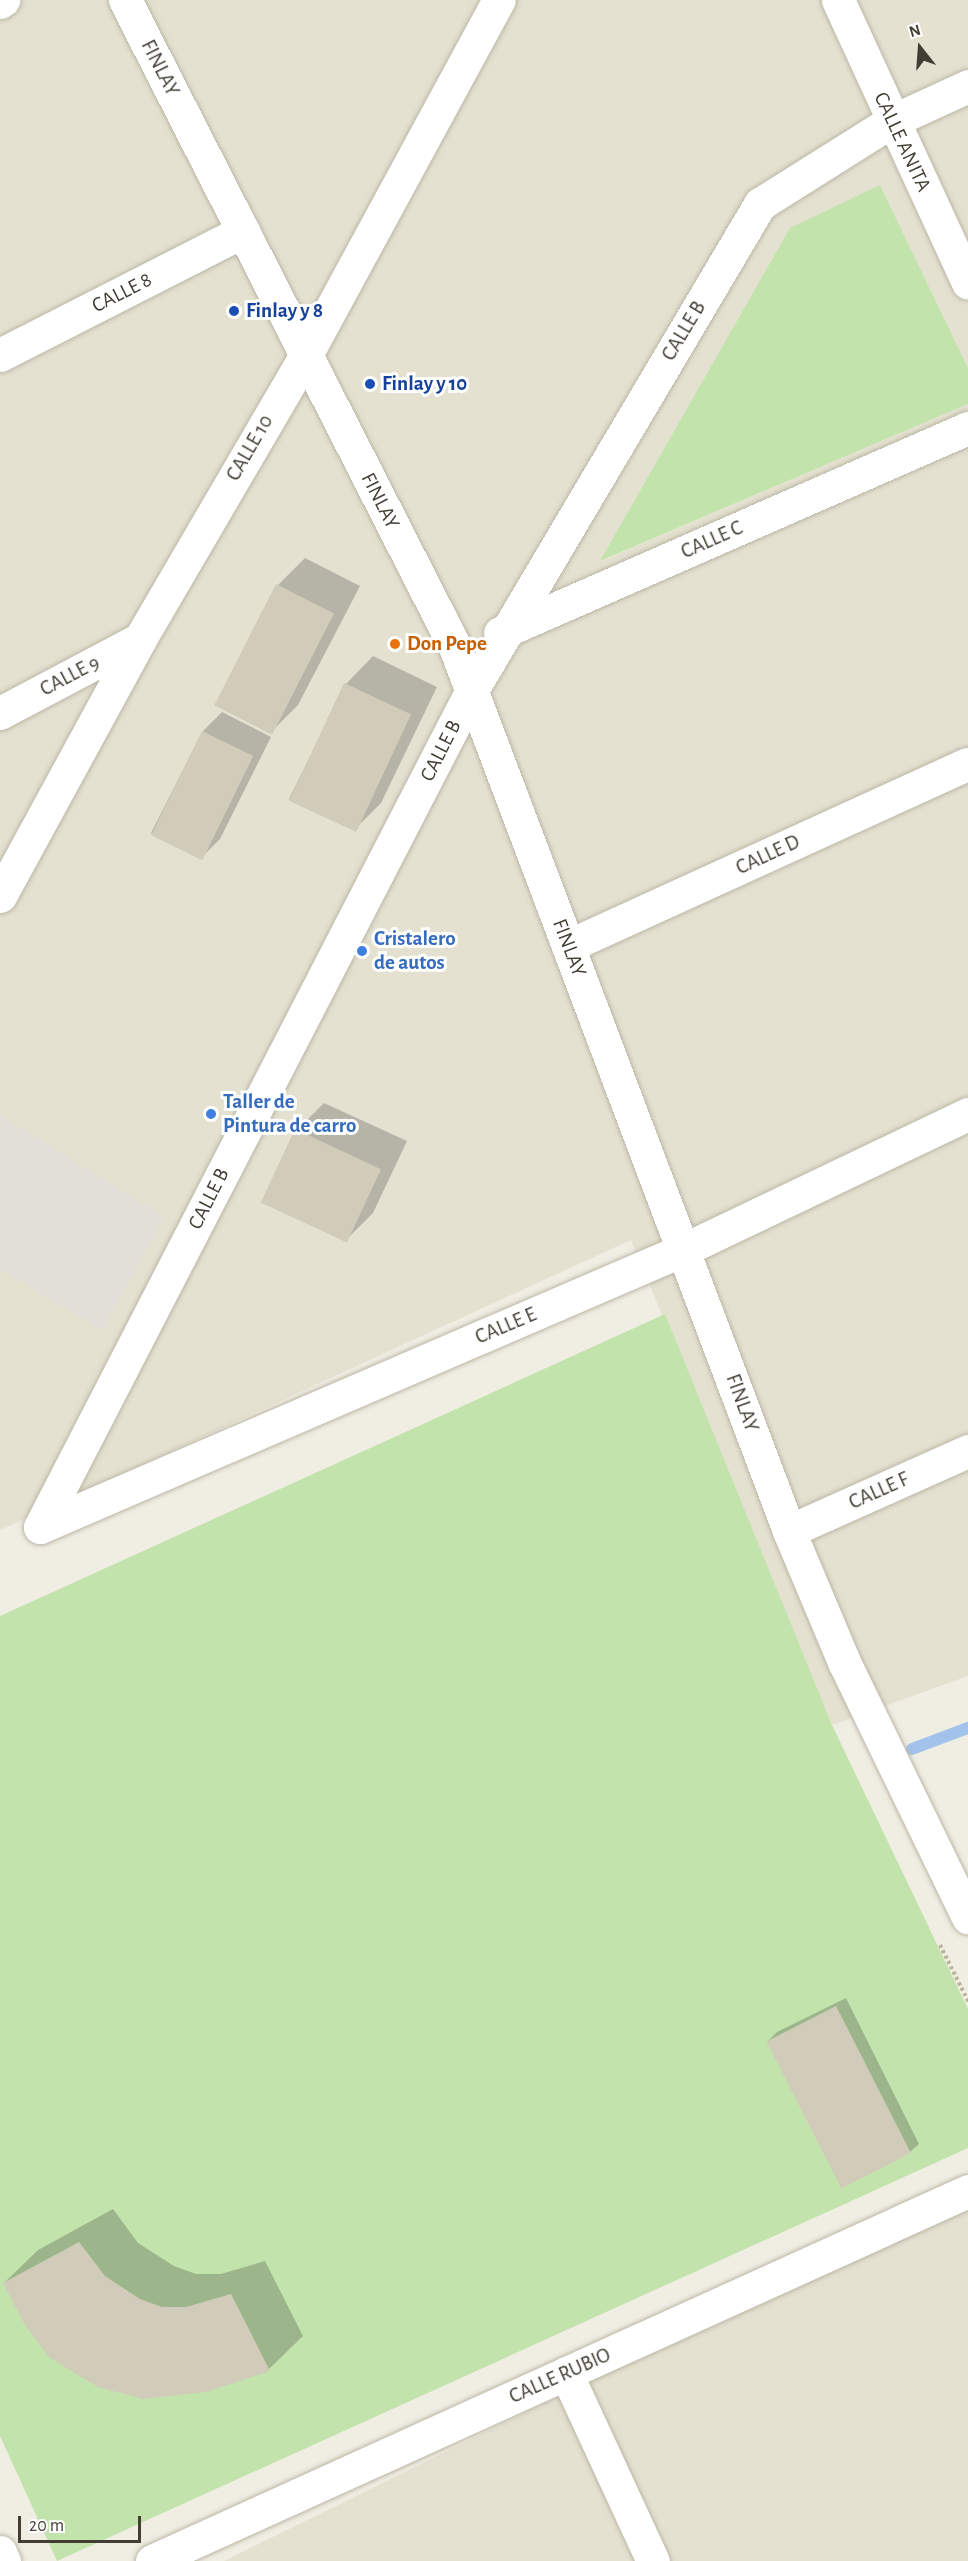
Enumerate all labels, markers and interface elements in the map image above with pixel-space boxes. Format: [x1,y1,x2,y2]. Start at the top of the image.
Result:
north arrow [890,18,950,78]
text: N [907,22,922,40]
street label: FINLAY [135,36,185,100]
street label: CALLE ANITA [868,88,936,196]
street label: CALLE 8 [88,267,156,319]
street label: CALLE B [656,296,712,366]
place label: Finlay y 8 [246,298,323,324]
marker: Finlay y 8 [227,304,241,318]
place label: Finlay y 10 [382,371,467,397]
marker: Finlay y 10 [363,377,377,391]
street label: CALLE 10 [221,410,279,486]
street label: FINLAY [355,469,405,533]
street label: CALLE C [677,515,747,565]
place label: Don Pepe [407,631,487,657]
marker: Don Pepe [388,637,402,651]
street label: CALLE 9 [36,650,104,702]
street label: CALLE B [415,716,467,786]
street label: CALLE D [732,829,804,881]
street label: FINLAY [546,915,592,981]
place label: Cristalero de autos [374,926,456,976]
marker: Cristalero de autos [355,944,369,958]
place label: Taller de Pintura de carro [223,1089,356,1139]
marker: Taller de Pintura de carro [204,1107,218,1121]
street label: CALLE B [183,1164,235,1234]
street label: CALLE E [472,1302,540,1350]
street label: FINLAY [720,1370,764,1436]
street label: CALLE F [845,1467,913,1515]
street label: CALLE RUBIO [505,2342,615,2410]
scale bar [21,2504,144,2542]
text: 20 m [29,2517,64,2535]

